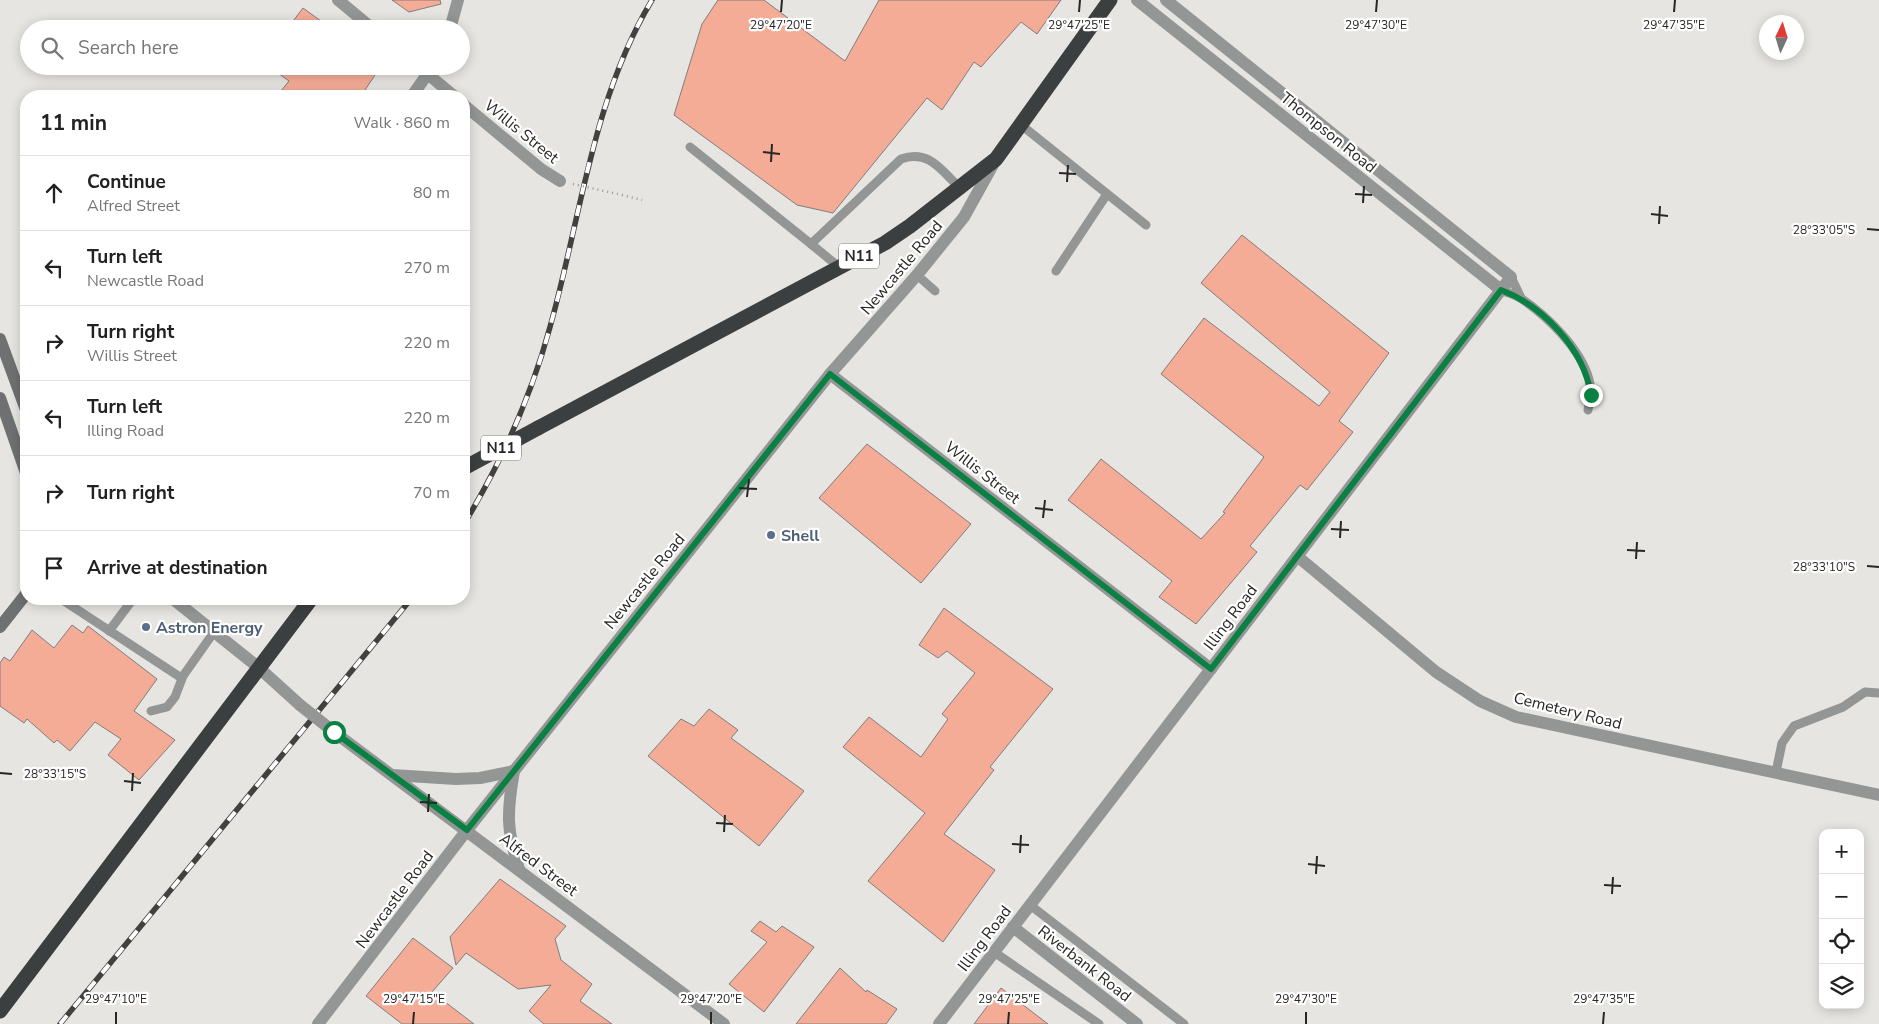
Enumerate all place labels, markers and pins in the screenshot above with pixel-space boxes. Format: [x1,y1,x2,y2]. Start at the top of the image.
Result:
place label: Shell [781,525,819,547]
marker: Shell [765,529,777,541]
place label: Astron Energy [156,617,263,639]
marker: Astron Energy [140,621,152,633]

